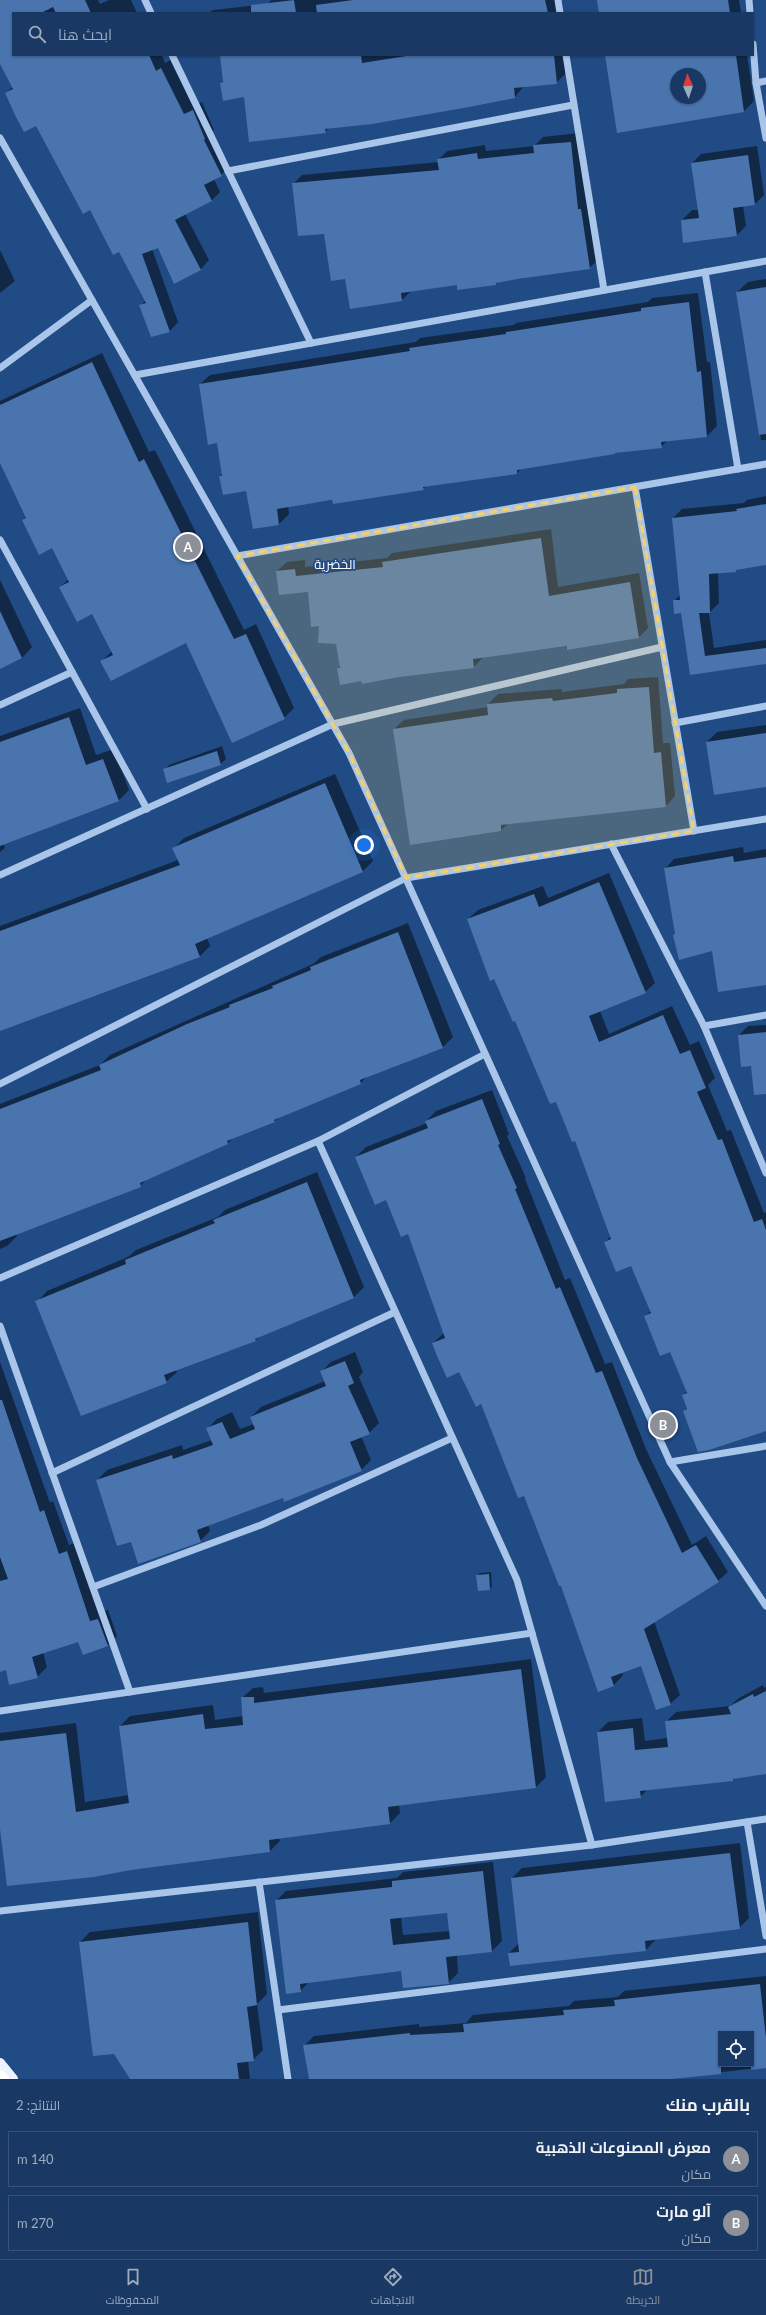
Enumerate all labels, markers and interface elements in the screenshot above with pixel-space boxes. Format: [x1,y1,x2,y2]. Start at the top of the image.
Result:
search box [12,12,754,56]
icon: search [26,23,48,45]
text: ابحث هنا [58,25,112,43]
north arrow [670,68,706,104]
pin: A [175,532,201,562]
district label: الخضرية [314,556,356,572]
your location [354,835,374,855]
pin: B [650,1410,676,1440]
map controls [718,2031,754,2067]
button: locate [718,2031,754,2067]
text: بالقرب منك [666,2094,750,2115]
text: النتائج: 2 [16,2097,60,2113]
text: معرض المصنوعات الذهبية [536,2138,711,2156]
text: 140 m [17,2151,54,2167]
text: A [731,2151,741,2167]
text: مكان [682,2166,711,2182]
text: آلو مارت [656,2202,711,2220]
text: 270 m [17,2215,54,2231]
text: B [732,2215,740,2231]
text: مكان [682,2230,711,2246]
tab: المحفوظات [106,2266,159,2310]
tab: الاتجاهات [371,2266,414,2310]
tab: الخريطة [626,2266,660,2310]

